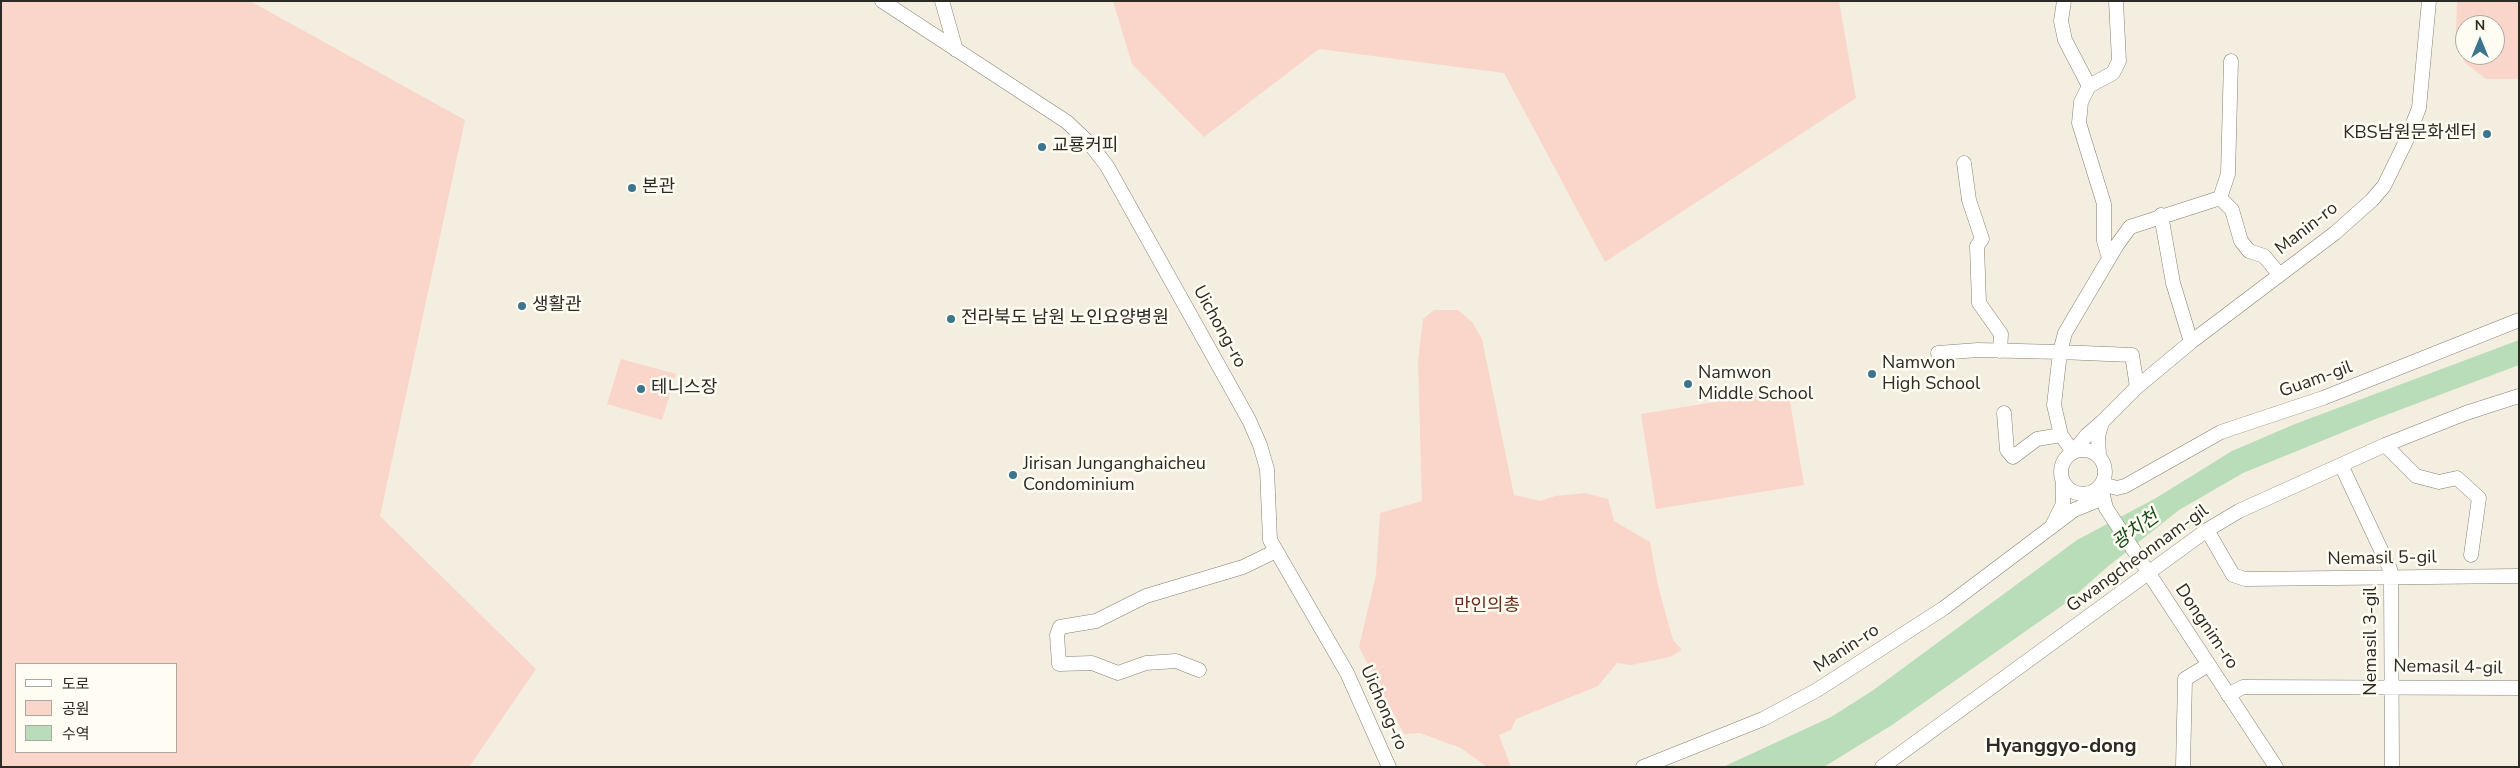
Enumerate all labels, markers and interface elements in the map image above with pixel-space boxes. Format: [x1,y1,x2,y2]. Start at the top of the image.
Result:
north arrow [2455,15,2505,65]
text: N [2475,16,2485,35]
place label: KBS남원문화센터 [2343,123,2477,145]
marker: KBS남원문화센터 [2481,128,2493,140]
place label: 교룡커피 [1052,136,1118,158]
marker: 교룡커피 [1036,141,1048,153]
place label: 본관 [642,177,675,199]
marker: 본관 [626,182,638,194]
street label: Manin-ro [2271,198,2343,260]
street label: Uichong-ro [1188,282,1250,372]
place label: 생활관 [532,295,582,317]
marker: 생활관 [516,300,528,312]
place label: 전라북도 남원 노인요양병원 [961,308,1169,330]
marker: 전라북도 남원 노인요양병원 [945,313,957,325]
place label: Namwon High School [1882,353,1980,396]
street label: Guam-gil [2277,357,2355,403]
place label: Namwon Middle School [1698,363,1813,406]
marker: Namwon High School [1866,368,1878,380]
place label: 테니스장 [651,378,717,400]
marker: Namwon Middle School [1682,378,1694,390]
marker: 테니스장 [635,383,647,395]
place label: Jirisan Junganghaicheu Condominium [1023,454,1206,496]
marker: Jirisan Junganghaicheu Condominium [1007,469,1019,481]
street label: Gwangcheonnam-gil [2063,500,2213,618]
water label: 광치천 [2108,506,2164,556]
street label: Nemasil 5-gil [2327,547,2437,571]
street label: Dongnim-ro [2170,580,2242,674]
street label: Nemasil 3-gil [2361,586,2383,696]
park label: 만인의총 [1454,596,1520,618]
street label: Manin-ro [1810,620,1884,678]
street label: Nemasil 4-gil [2393,656,2503,680]
street label: Uichong-ro [1355,662,1411,754]
legend [15,663,178,753]
text: 도로 [62,674,90,694]
text: 공원 [62,699,90,719]
text: 수역 [62,724,90,744]
district label: Hyanggyo-dong [1986,735,2136,759]

